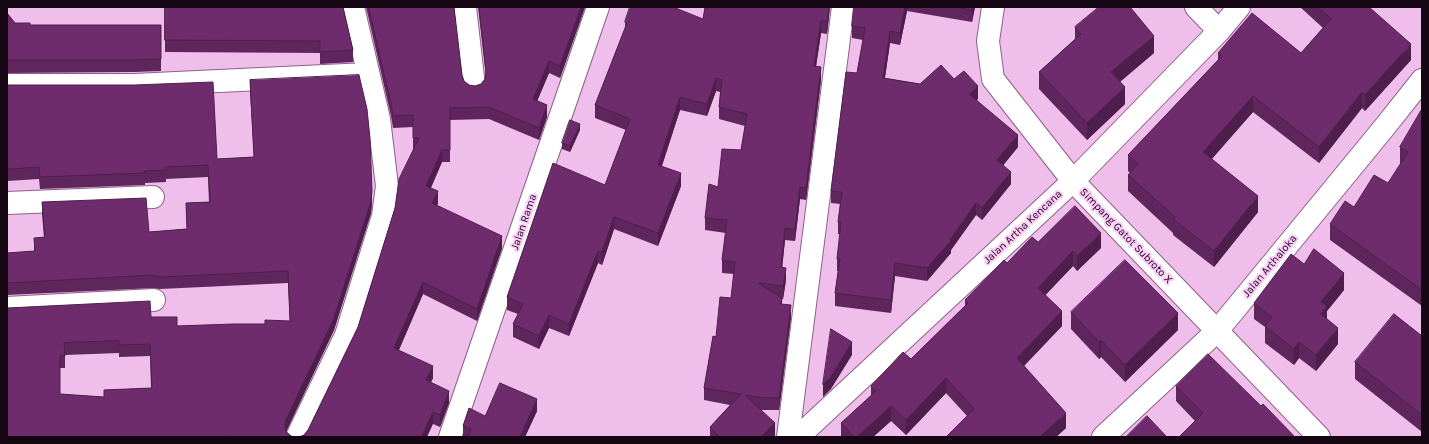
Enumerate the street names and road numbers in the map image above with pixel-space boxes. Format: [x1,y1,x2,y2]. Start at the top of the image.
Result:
street label: Simpang Gatot Subroto X [1077,185,1175,287]
street label: Jalan Artha Kencana [981,187,1065,267]
street label: Jalan Rama [508,192,540,252]
street label: Jalan Arthaloka [1240,232,1300,300]

